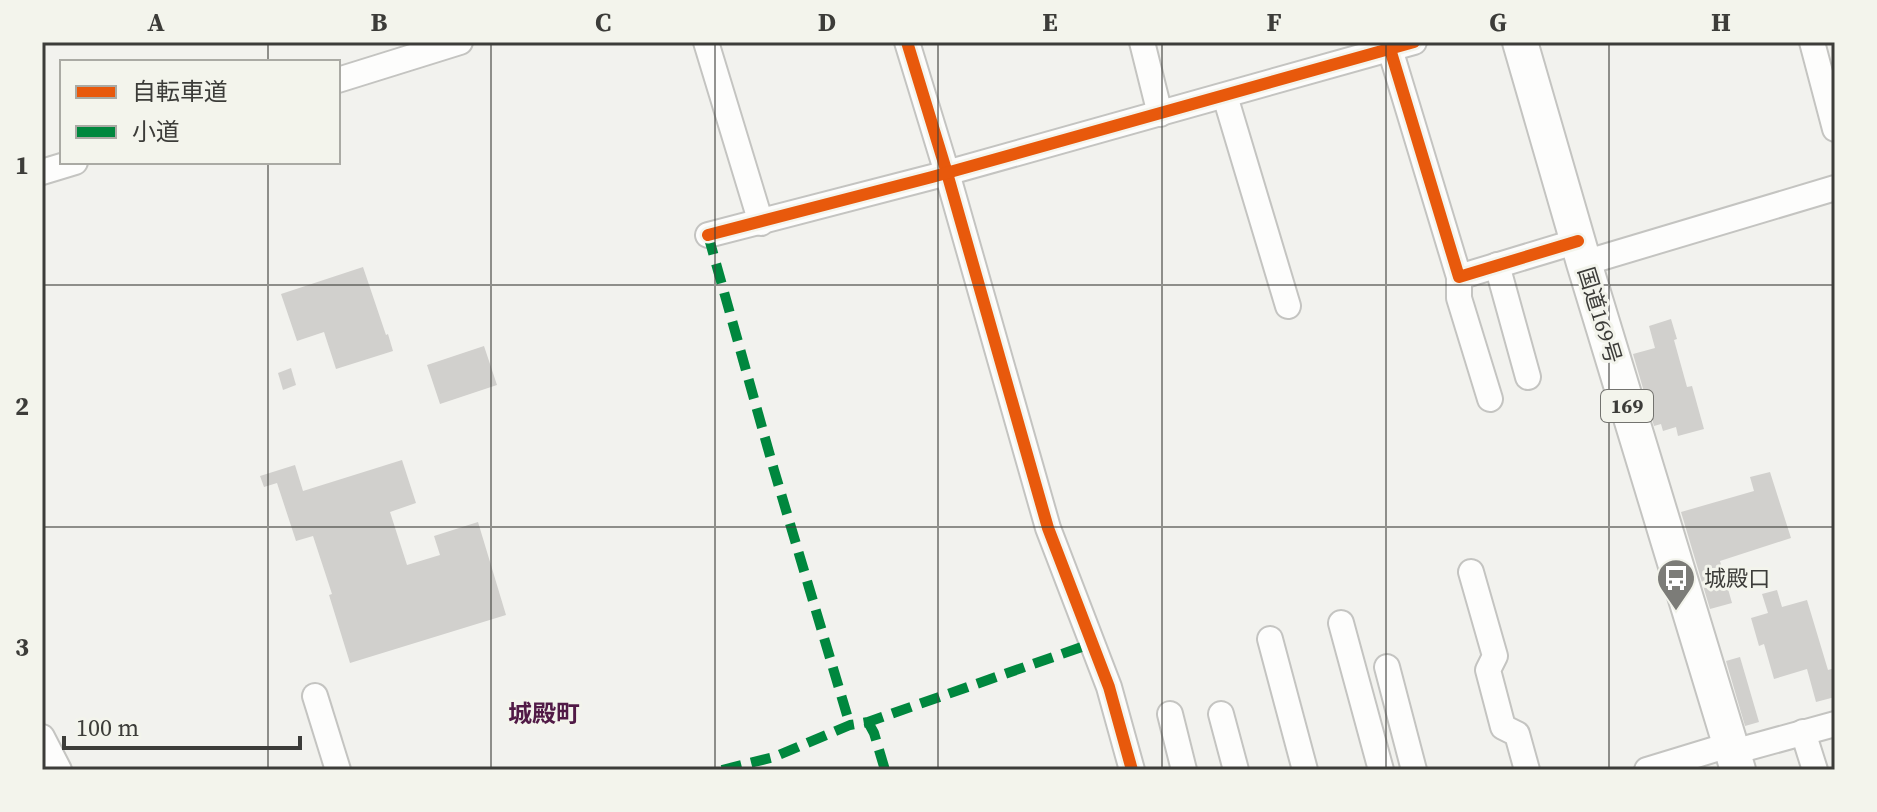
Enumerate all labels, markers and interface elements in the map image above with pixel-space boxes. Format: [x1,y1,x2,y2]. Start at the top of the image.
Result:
text: A [147,4,165,40]
text: B [371,4,388,40]
text: C [595,4,611,40]
text: D [818,4,836,40]
text: E [1042,4,1058,40]
text: F [1266,4,1282,40]
text: G [1489,4,1507,40]
text: H [1711,4,1731,40]
legend [60,60,340,164]
text: 自転車道 [132,75,228,108]
text: 小道 [132,115,180,148]
text: 1 [15,147,29,183]
street label: 国道169号 [1571,263,1629,367]
text: 2 [15,388,29,424]
road number: 169 [1601,390,1653,422]
bus stop icon: 城殿口 [1655,557,1697,612]
place label: 城殿口 [1704,563,1770,593]
text: 3 [15,629,29,665]
district label: 城殿町 [508,697,580,730]
scale bar [64,700,300,750]
text: 100 m [76,711,139,744]

